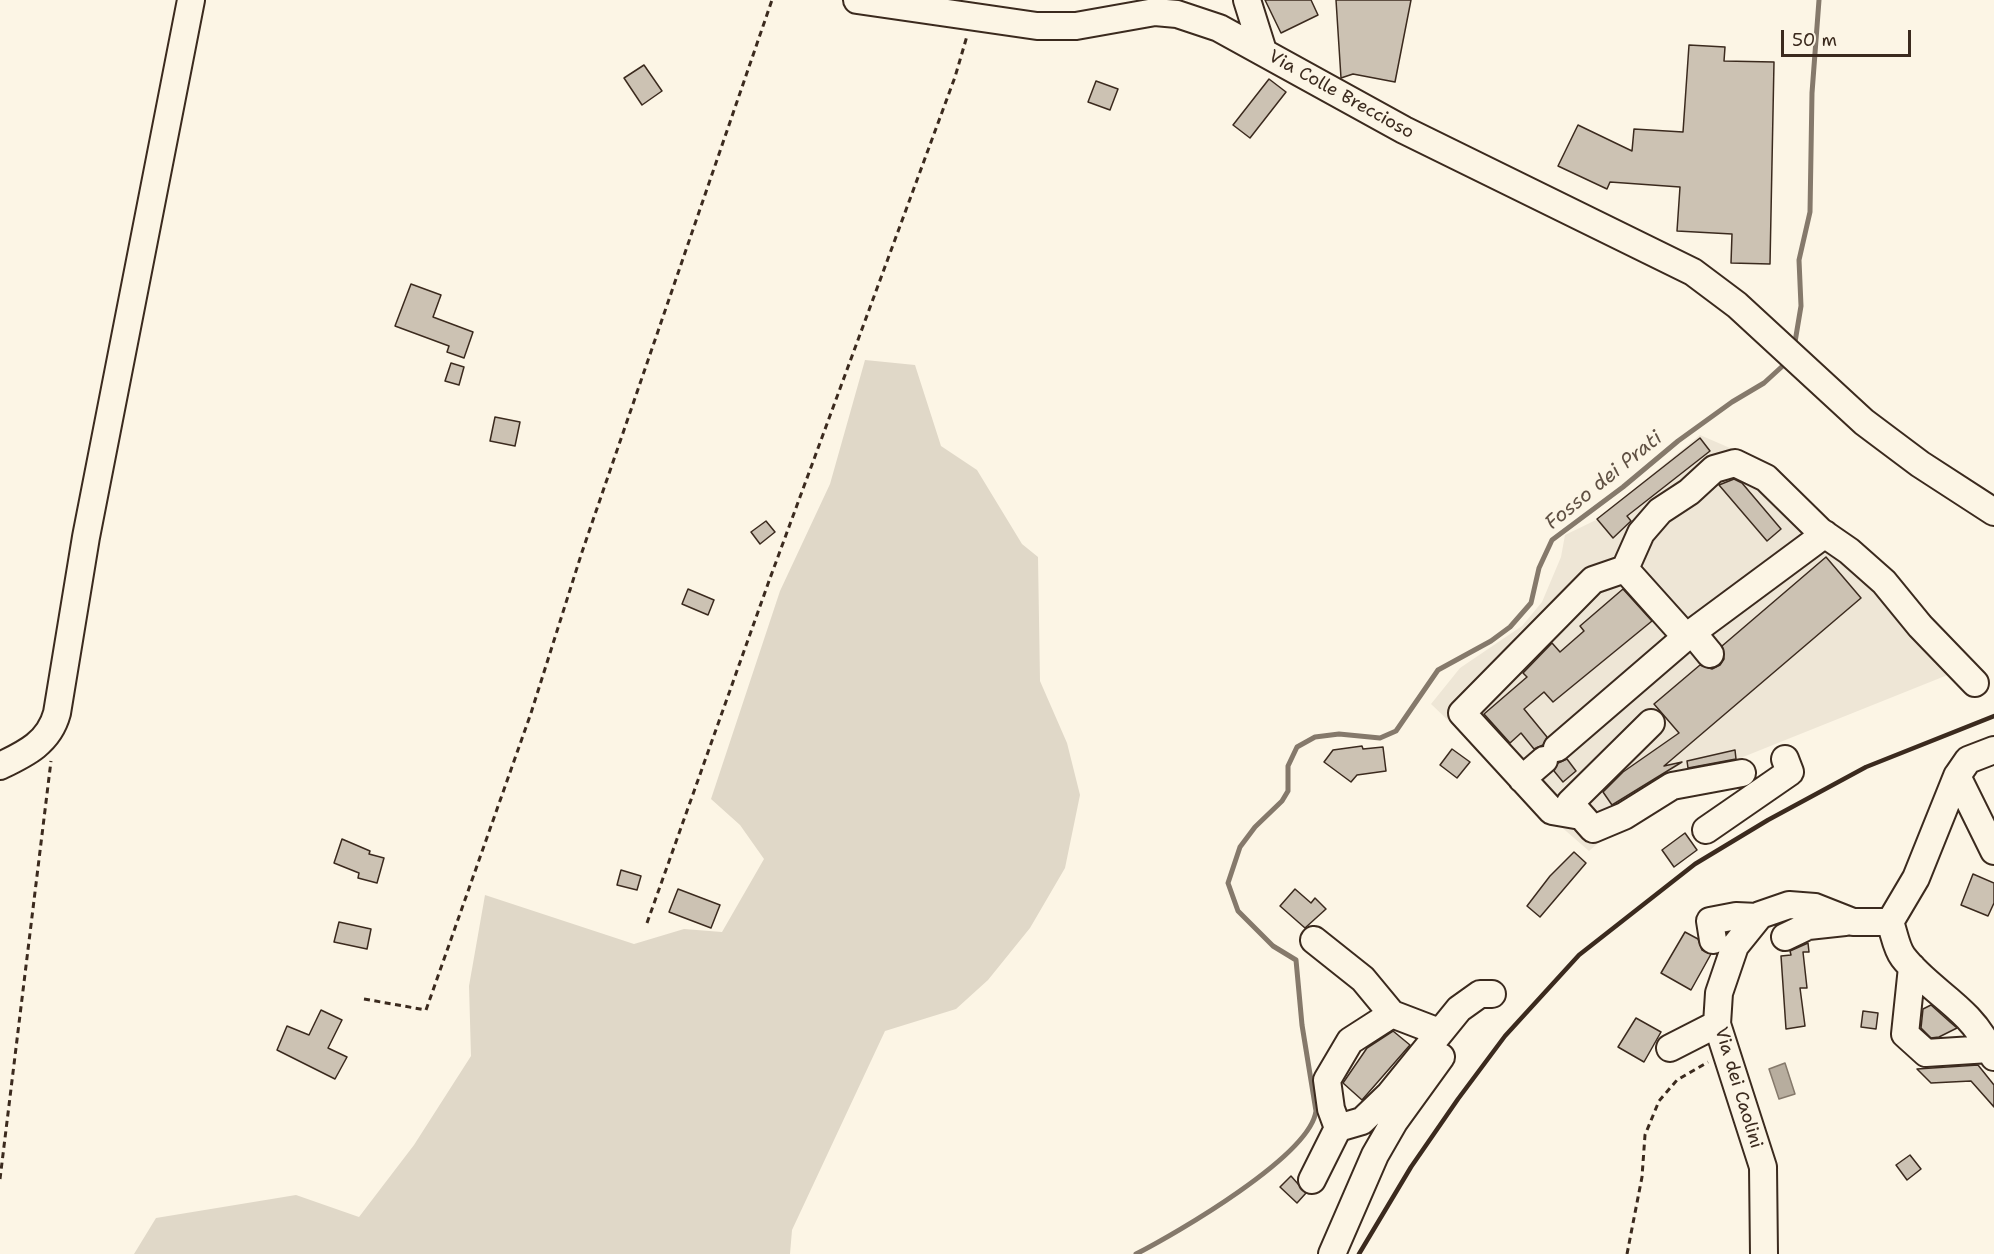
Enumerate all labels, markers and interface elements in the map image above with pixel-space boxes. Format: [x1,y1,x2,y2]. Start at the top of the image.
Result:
scale bar [1784,18,1914,56]
text: 50 m [1792,28,1837,52]
street label: Via Colle Breccioso [1264,46,1418,144]
water label: Fosso dei Prati [1541,426,1667,536]
street label: Via dei Caolini [1709,1025,1767,1151]

